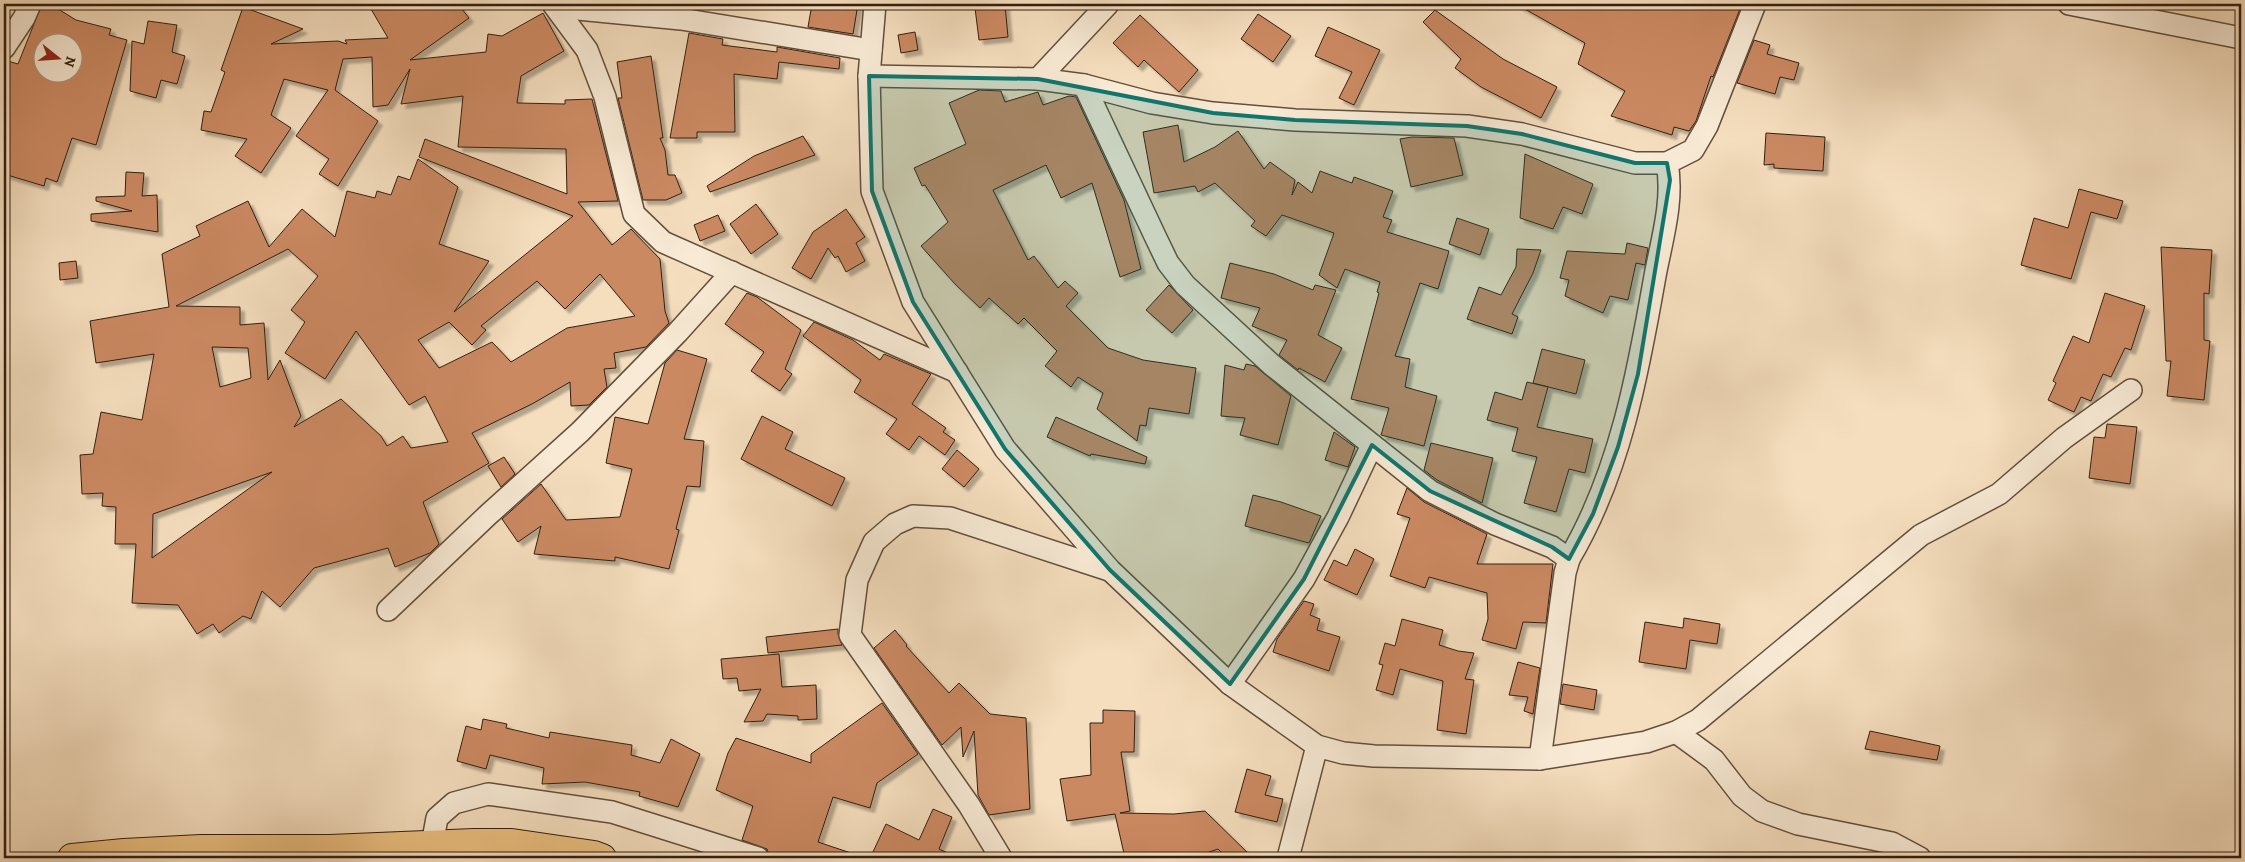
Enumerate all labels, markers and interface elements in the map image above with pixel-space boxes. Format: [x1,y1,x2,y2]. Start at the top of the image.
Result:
north arrow [32,32,82,82]
text: N [59,54,81,69]

